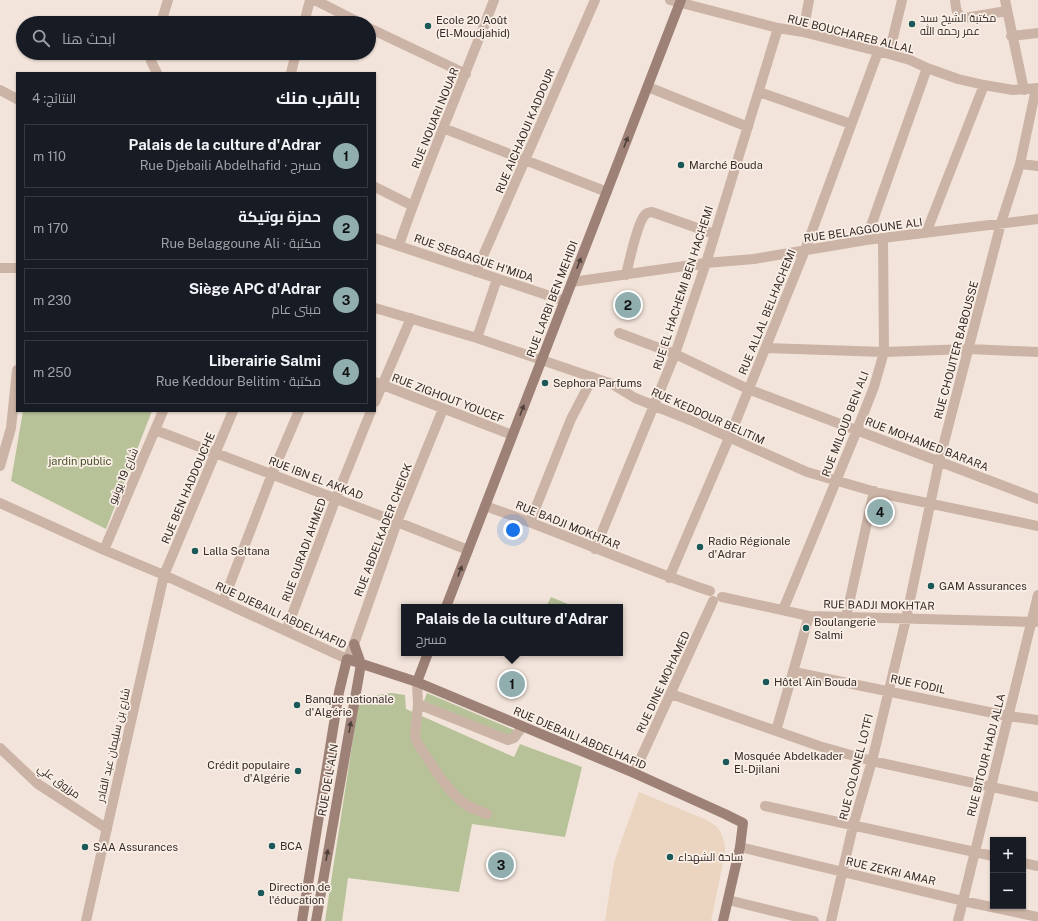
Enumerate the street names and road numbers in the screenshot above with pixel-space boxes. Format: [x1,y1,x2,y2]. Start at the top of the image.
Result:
street label: RUE BOUCHAREB ALLAL [786,12,916,56]
street label: RUE NOUARI NOUAR [409,66,461,170]
street label: RUE AICHAOUI KADDOUR [493,67,557,195]
street label: RUE EL HACHEMI BEN HACHEMI [651,205,715,371]
street label: RUE BELAGGOUNE ALI [803,216,923,244]
street label: RUE SEBGAGUE H'MIDA [413,232,536,284]
street label: RUE LARBI BEN MEHIDI [524,239,580,359]
street label: RUE ALLAL BELHACHEMI [736,248,798,376]
street label: RUE CHOUITER BABOUSSE [932,280,980,420]
street label: RUE MILOUD BEN ALI [819,370,871,478]
street label: RUE ZIGHOUT YOUCEF [390,371,506,425]
street label: RUE KEDDOUR BELITIM [649,385,767,447]
street label: RUE MOHAMED BARARA [864,415,991,473]
street label: RUE BEN HADDOUCHE [159,430,217,545]
street label: شارع 19 يونيو [106,446,142,507]
street label: RUE IBN EL AKKAD [267,454,365,502]
street label: RUE ABDELKADER CHEICK [352,461,414,598]
street label: RUE GURADI AHMED [280,496,328,603]
street label: RUE BADJI MOKHTAR [514,499,622,551]
street label: RUE DJEBAILI ABDELHAFID [214,579,349,651]
street label: RUE BADJI MOKHTAR [823,598,935,612]
street label: RUE DINE MOHAMED [634,629,692,735]
street label: RUE FODIL [889,672,947,696]
street label: شارع بن سليمان عبد القادر [94,687,134,805]
street label: RUE BITOUR HADJ ALLA [965,692,1007,818]
street label: RUE DJEBAILI ABDELHAFID [512,705,649,772]
street label: RUE COLONEL LOTFI [837,713,875,821]
street label: RUE DE L'ALN [316,743,340,817]
street label: مرزوق علي [34,762,83,803]
street label: RUE ZEKRI AMAR [845,855,937,887]

